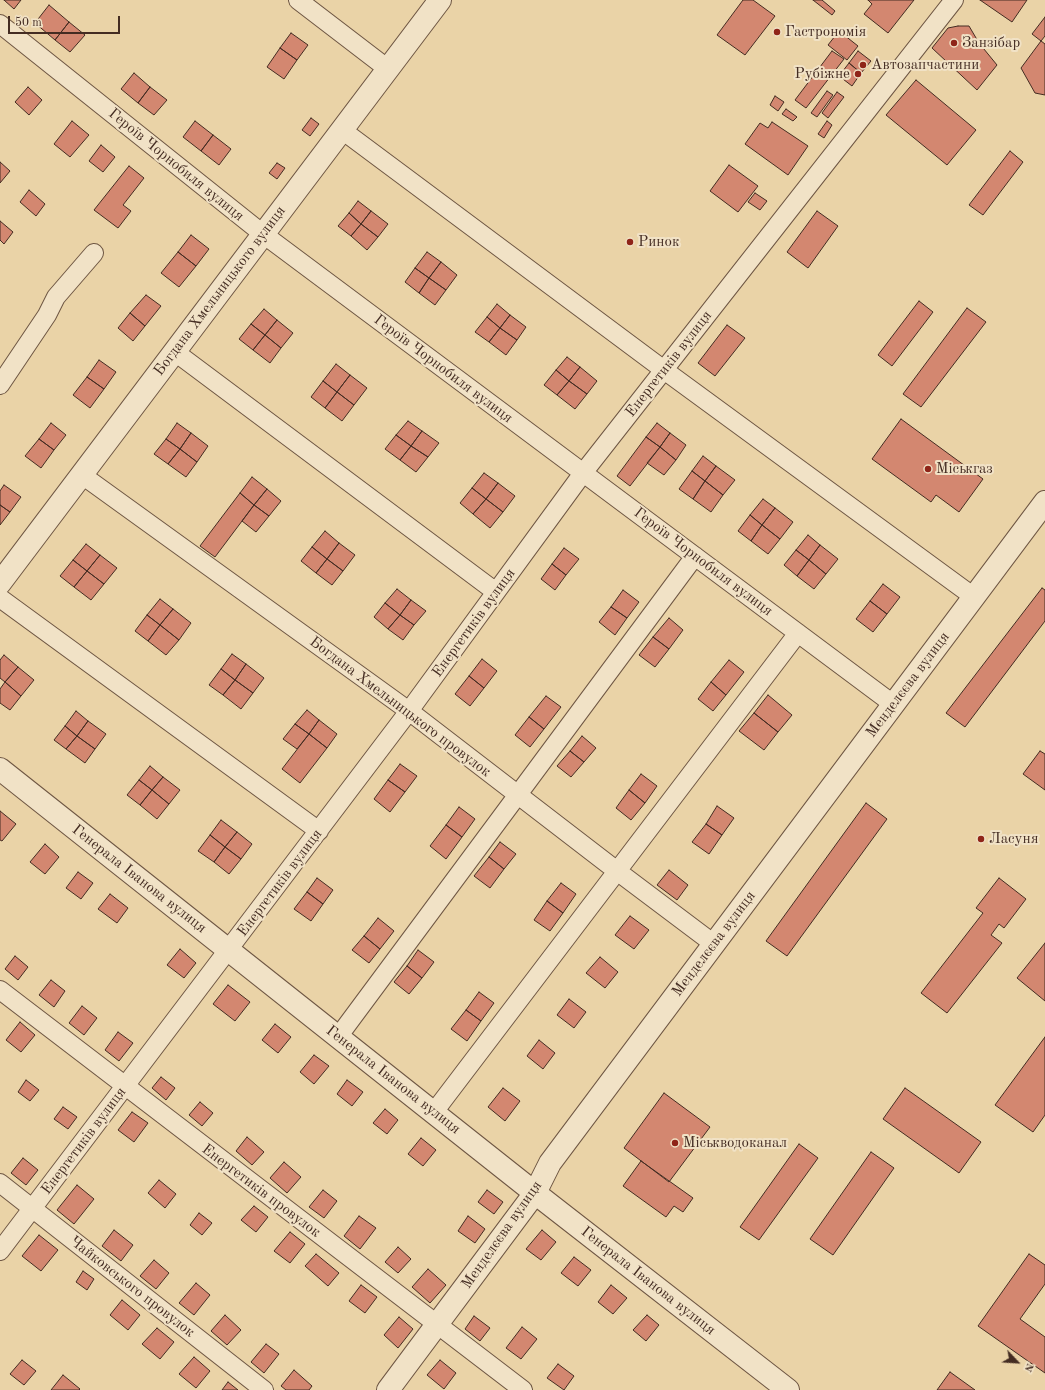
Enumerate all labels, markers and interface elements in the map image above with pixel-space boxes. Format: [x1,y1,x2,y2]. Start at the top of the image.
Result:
scale bar [10,8,122,34]
text: 50 m [15,17,42,29]
place label: Гастрономія [785,23,866,41]
marker: Гастрономія [772,27,782,37]
place label: Занзібар [962,34,1020,52]
marker: Занзібар [949,38,959,48]
place label: Автозапчастини [871,56,979,74]
marker: Автозапчастини [858,60,868,70]
place label: Рубіжне [794,65,850,83]
marker: Рубіжне [853,69,863,79]
street label: Героїв Чорнобиля вулиця [105,105,247,225]
street label: Богдана Хмельницького вулиця [150,202,290,380]
place label: Ринок [638,233,679,251]
marker: Ринок [625,237,635,247]
street label: Енергетиків вулиця [622,307,716,421]
street label: Героїв Чорнобиля вулиця [370,311,516,427]
place label: Міськгаз [936,460,993,478]
marker: Міськгаз [923,464,933,474]
street label: Героїв Чорнобиля вулиця [630,504,776,620]
street label: Енергетиків вулиця [429,565,519,681]
street label: Менделєєва вулиця [862,629,954,741]
street label: Богдана Хмельницького провулок [306,633,494,781]
street label: Генерала Іванова вулиця [68,821,210,937]
street label: Енергетиків вулиця [234,826,326,940]
place label: Ласуня [989,830,1039,848]
marker: Ласуня [976,834,986,844]
street label: Менделєєва вулиця [668,888,760,1000]
street label: Генерала Іванова вулиця [322,1022,464,1138]
street label: Енергетиків вулиця [38,1084,130,1198]
place label: Міськводоканал [683,1134,787,1152]
marker: Міськводоканал [670,1138,680,1148]
street label: Енергетиків провулок [198,1140,324,1242]
street label: Менделєєва вулиця [458,1178,546,1292]
street label: Генерала Іванова вулиця [577,1223,719,1339]
street label: Чайковського провулок [66,1232,198,1342]
north arrow [997,1342,1037,1382]
text: N [1022,1361,1035,1373]

